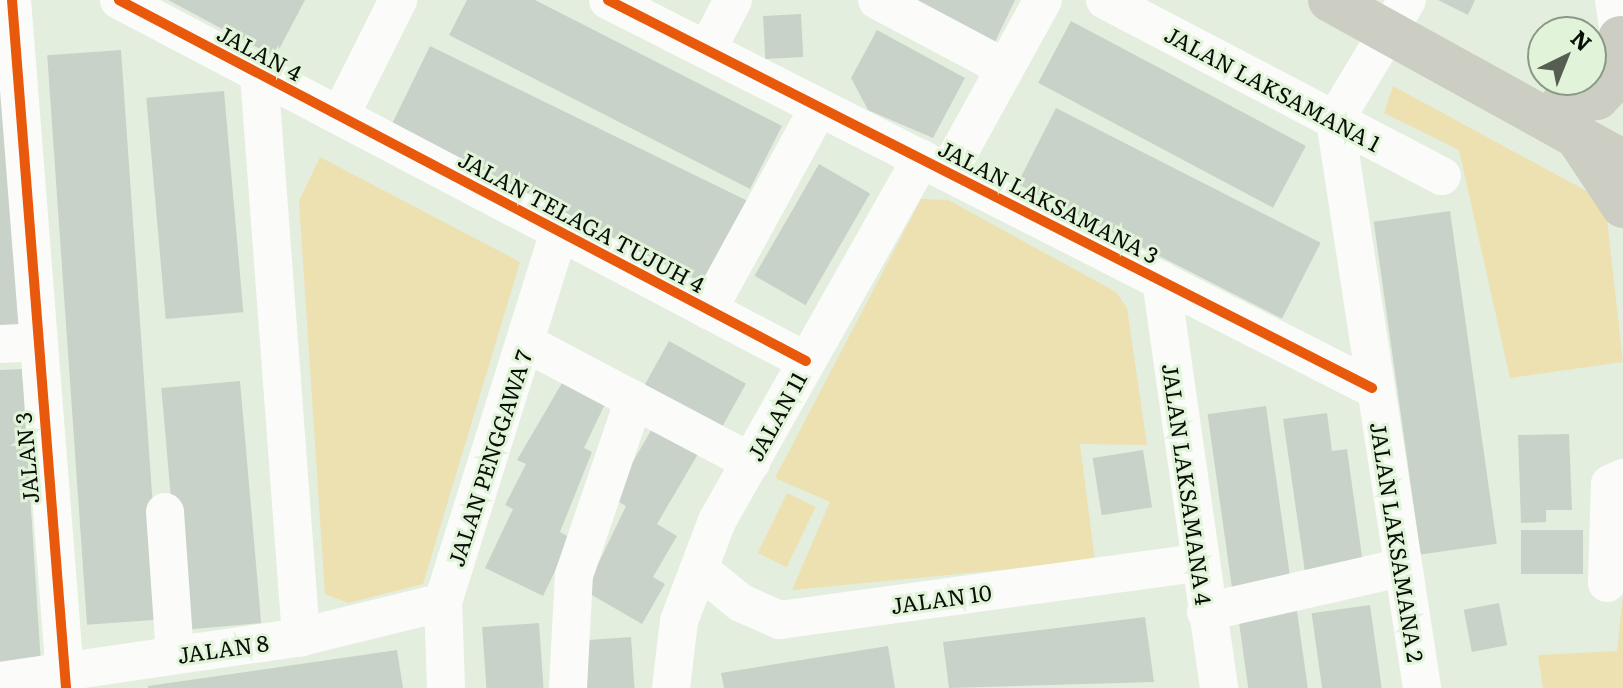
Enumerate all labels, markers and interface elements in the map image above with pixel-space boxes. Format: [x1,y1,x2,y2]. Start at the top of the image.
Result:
north arrow [1527,16,1607,96]
street label: JALAN 4 [213,19,307,85]
street label: JALAN LAKSAMANA 1 [1161,20,1385,156]
text: N [1564,21,1600,58]
street label: JALAN LAKSAMANA 3 [935,134,1163,268]
street label: JALAN TELAGA TUJUH 4 [455,145,709,297]
street label: JALAN PENGGAWA 7 [442,347,536,569]
street label: JALAN LAKSAMANA 4 [1158,362,1218,606]
street label: JALAN 11 [741,367,811,465]
street label: JALAN 3 [9,411,43,505]
street label: JALAN LAKSAMANA 2 [1366,420,1430,664]
street label: JALAN 10 [889,578,993,618]
street label: JALAN 8 [176,629,270,667]

